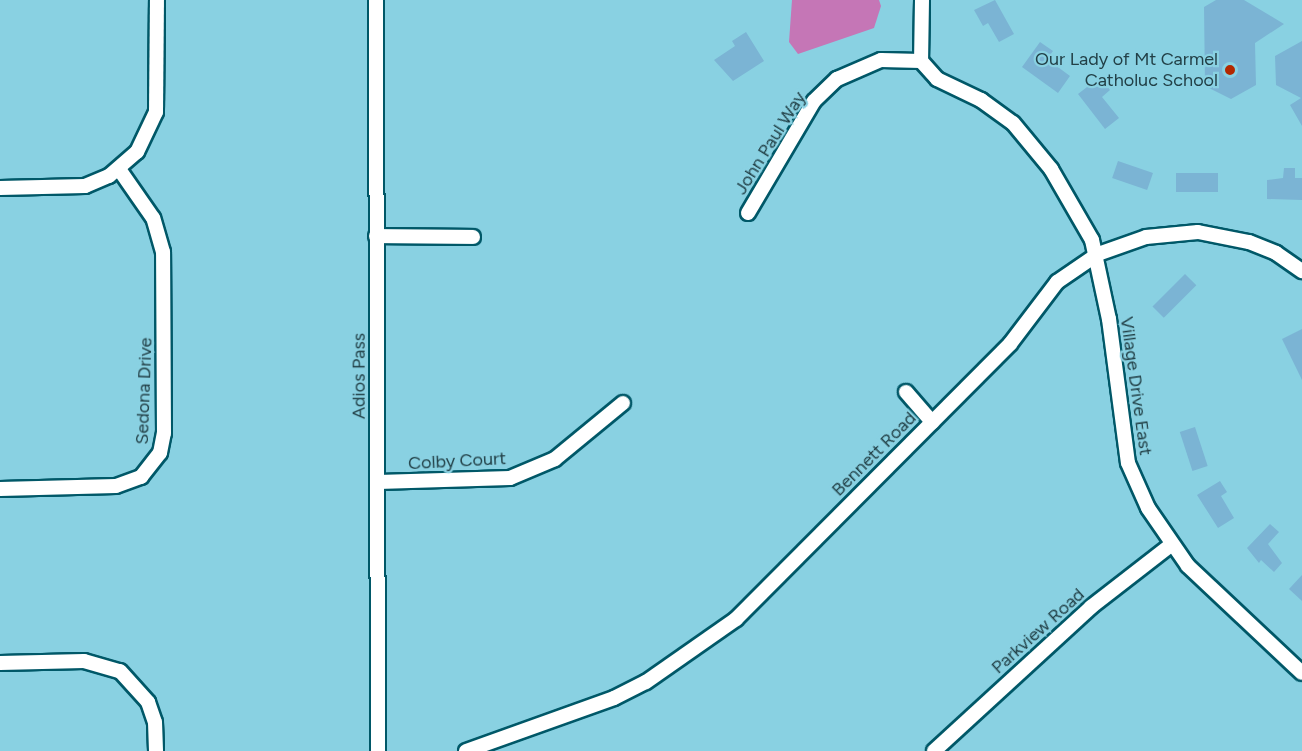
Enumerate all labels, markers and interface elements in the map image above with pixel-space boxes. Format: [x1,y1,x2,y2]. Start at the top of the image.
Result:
place label: Our Lady of Mt Carmel Catholuc School [1035,49,1218,92]
marker: Our Lady of Mt Carmel Catholuc School [1223,63,1237,77]
street label: John Paul Way [730,88,810,198]
street label: Village Drive East [1116,315,1156,457]
street label: Adios Pass [348,333,370,419]
street label: Sedona Drive [131,337,157,445]
street label: Bennett Road [827,407,921,501]
street label: Colby Court [408,448,506,474]
street label: Parkview Road [987,584,1089,678]

